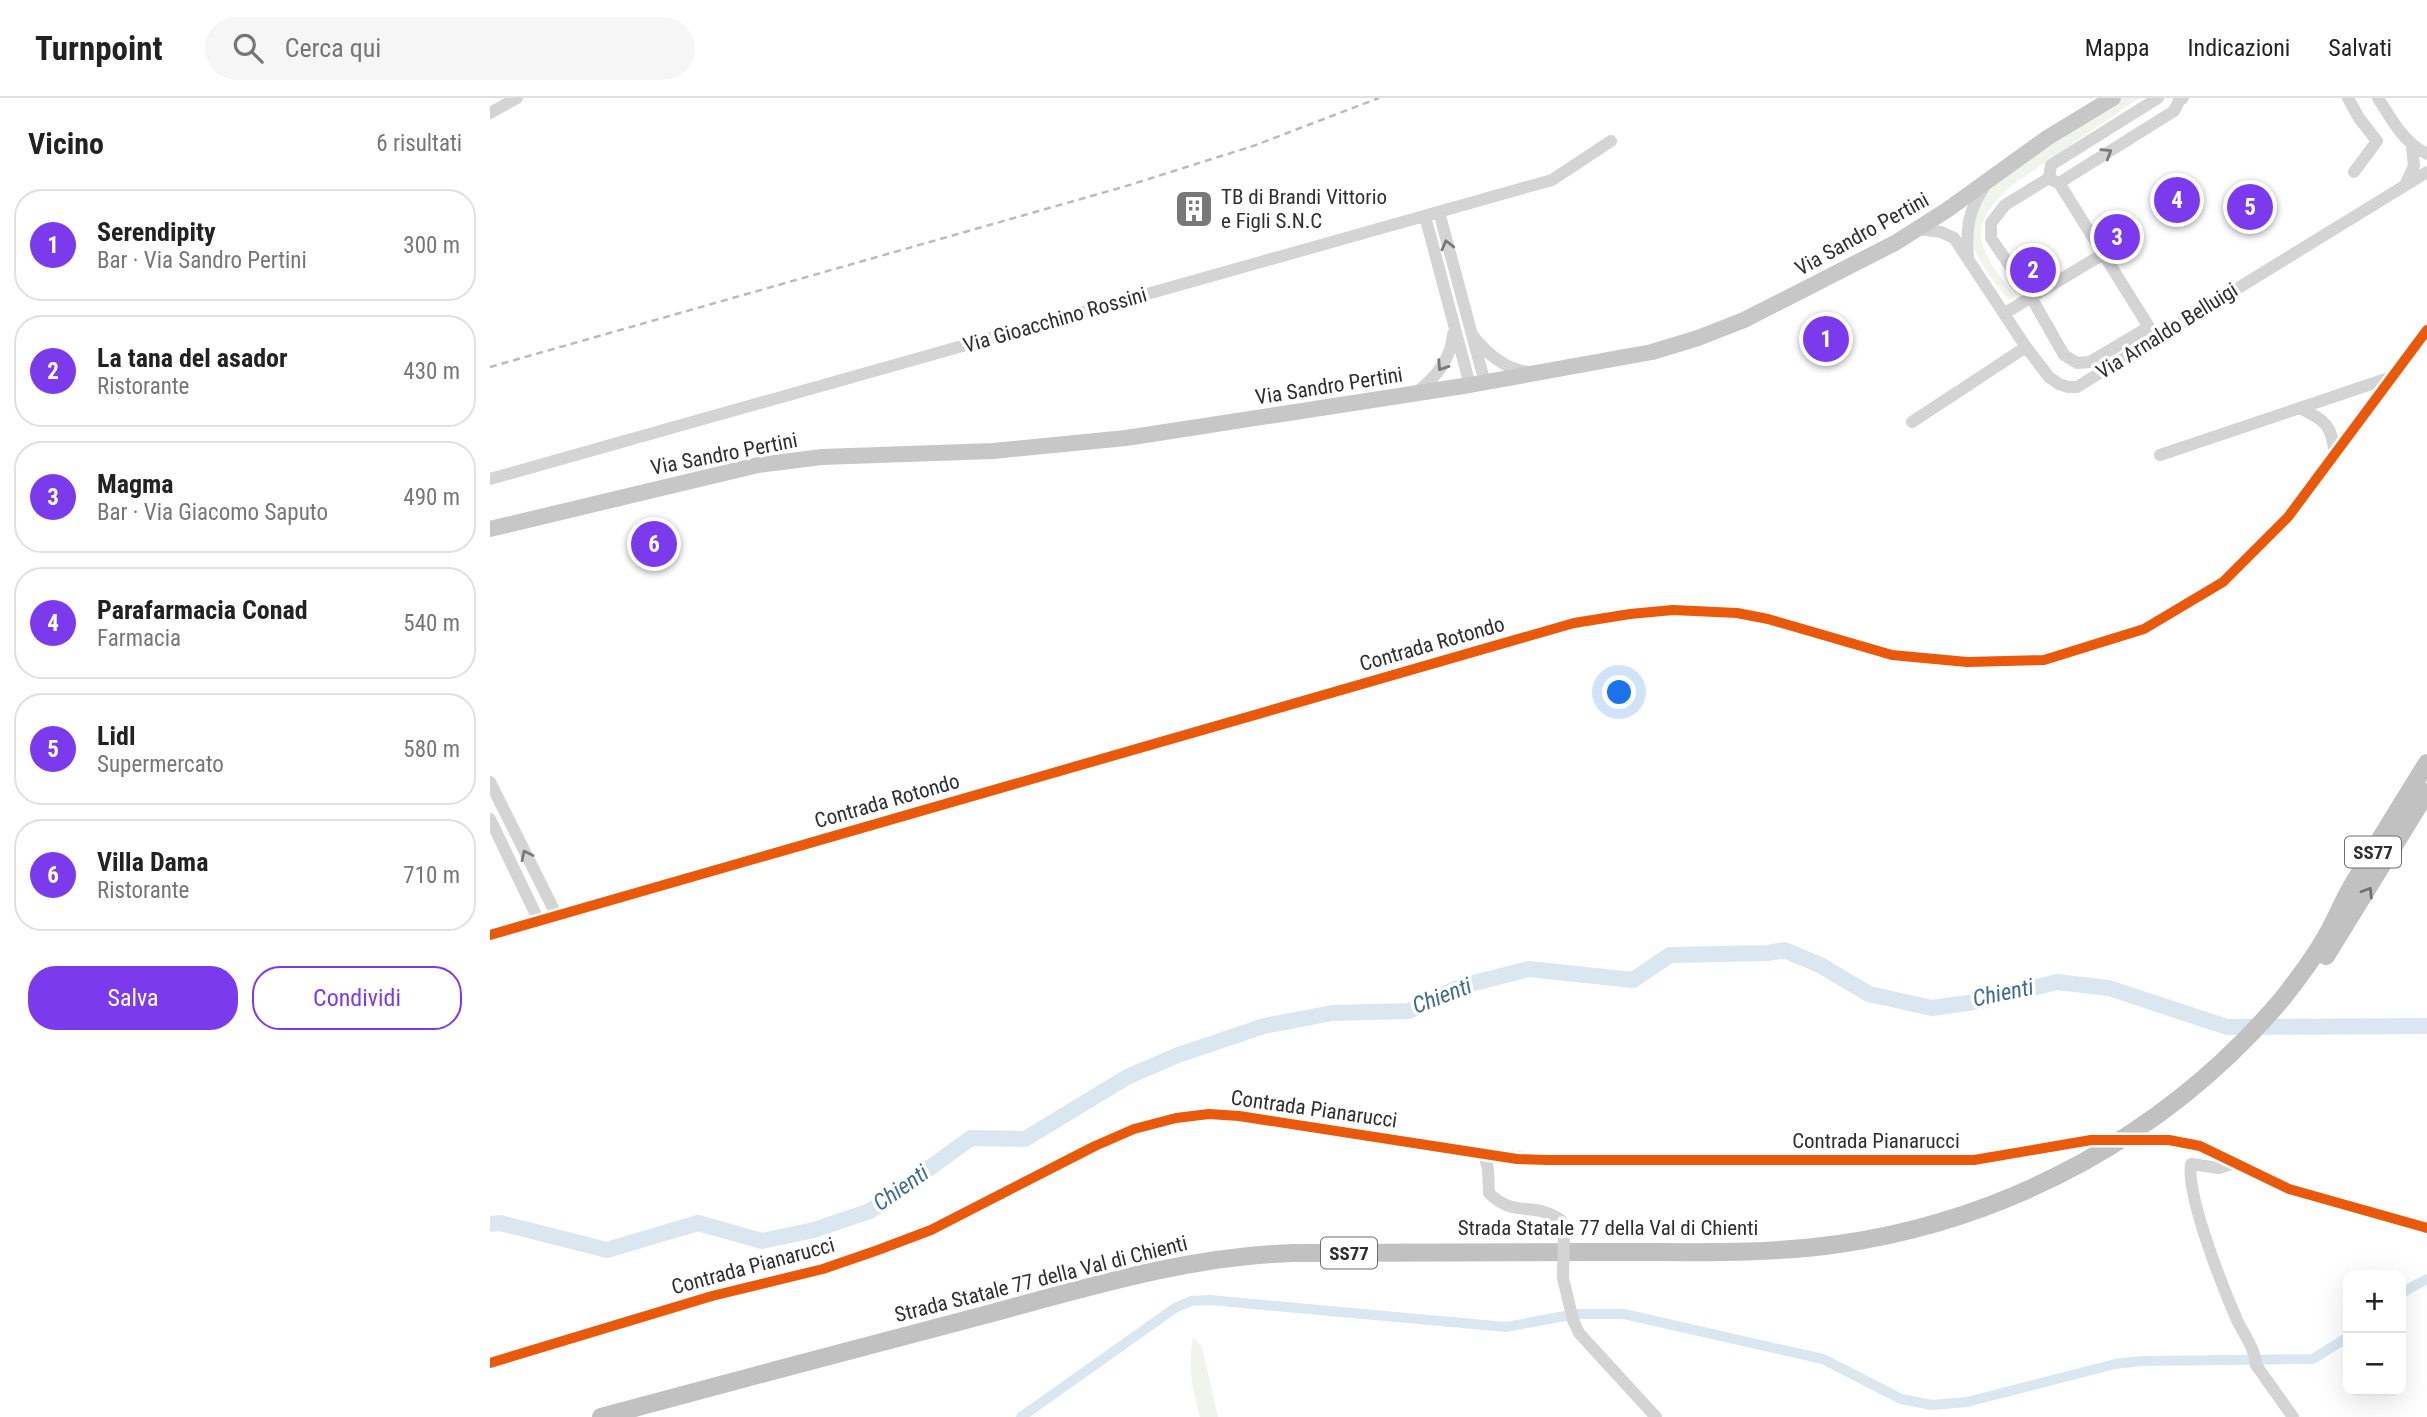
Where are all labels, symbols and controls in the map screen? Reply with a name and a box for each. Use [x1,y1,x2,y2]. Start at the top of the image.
search box [205,17,695,80]
text: Turnpoint [35,29,163,68]
icon: search [229,29,267,67]
text: Cerca qui [285,33,381,63]
text: Mappa [2085,34,2150,62]
text: Indicazioni [2188,34,2290,62]
text: Salvati [2328,34,2392,62]
text: Vicino [28,126,104,161]
text: 6 risultati [376,130,462,157]
one-way arrow [2100,149,2113,162]
pin: 4 [2154,174,2200,226]
pin: 5 [2227,181,2273,233]
place label: TB di Brandi Vittorio e Figli S.N.C [1221,185,1387,233]
street label: Via Sandro Pertini [1791,187,1933,281]
building icon: TB di Brandi Vittorio e Figli S.N.C [1173,188,1215,230]
pin: 3 [2094,211,2140,263]
text: Serendipity [97,217,216,247]
text: 1 [47,232,59,259]
text: 300 m [403,232,460,259]
one-way arrow [1441,239,1455,251]
pin: 2 [2010,244,2056,296]
text: Bar · Via Sandro Pertini [97,247,307,274]
street label: Via Arnaldo Belluigi [2092,278,2242,384]
street label: Via Gioacchino Rossini [960,282,1150,358]
pin: 1 [1803,313,1849,365]
text: La tana del asador [97,343,288,373]
text: 2 [47,358,59,385]
text: 430 m [403,358,460,385]
one-way arrow [1438,358,1450,371]
street label: Via Sandro Pertini [1254,363,1404,409]
text: Ristorante [97,373,189,400]
street label: Via Sandro Pertini [649,428,799,480]
text: Magma [97,469,174,499]
text: 3 [47,484,59,511]
text: 490 m [403,484,460,511]
text: Bar · Via Giacomo Saputo [97,499,328,526]
pin: 6 [631,518,677,570]
text: Parafarmacia Conad [97,595,308,625]
text: 4 [47,610,59,637]
text: 540 m [403,610,460,637]
street label: Contrada Rotondo [1357,612,1507,676]
text: Farmacia [97,625,181,652]
your location [1602,675,1636,709]
text: Lidl [97,721,135,751]
text: 5 [47,736,59,763]
text: 580 m [403,736,460,763]
text: Supermercato [97,751,224,778]
street label: Contrada Rotondo [812,769,962,833]
road number: SS77 [2345,836,2401,867]
text: Villa Dama [97,847,208,877]
one-way arrow [521,849,535,862]
text: 6 [47,862,59,889]
text: 710 m [403,862,460,889]
text: Ristorante [97,877,189,904]
one-way arrow [2359,886,2372,899]
button: Salva [28,966,238,1030]
button: Condividi [252,966,462,1030]
water label: Chienti [1408,972,1476,1020]
water label: Chienti [1970,973,2037,1013]
street label: Contrada Pianarucci [1229,1085,1399,1133]
street label: Contrada Pianarucci [1792,1129,1960,1153]
water label: Chienti [868,1159,935,1217]
street label: Strada Statale 77 della Val di Chienti [1458,1216,1758,1240]
street label: Strada Statale 77 della Val di Chienti [892,1231,1190,1327]
street label: Contrada Pianarucci [669,1233,837,1299]
road number: SS77 [1321,1238,1377,1268]
map controls [2343,1270,2406,1396]
button: + [2343,1270,2406,1333]
button: − [2343,1333,2406,1396]

